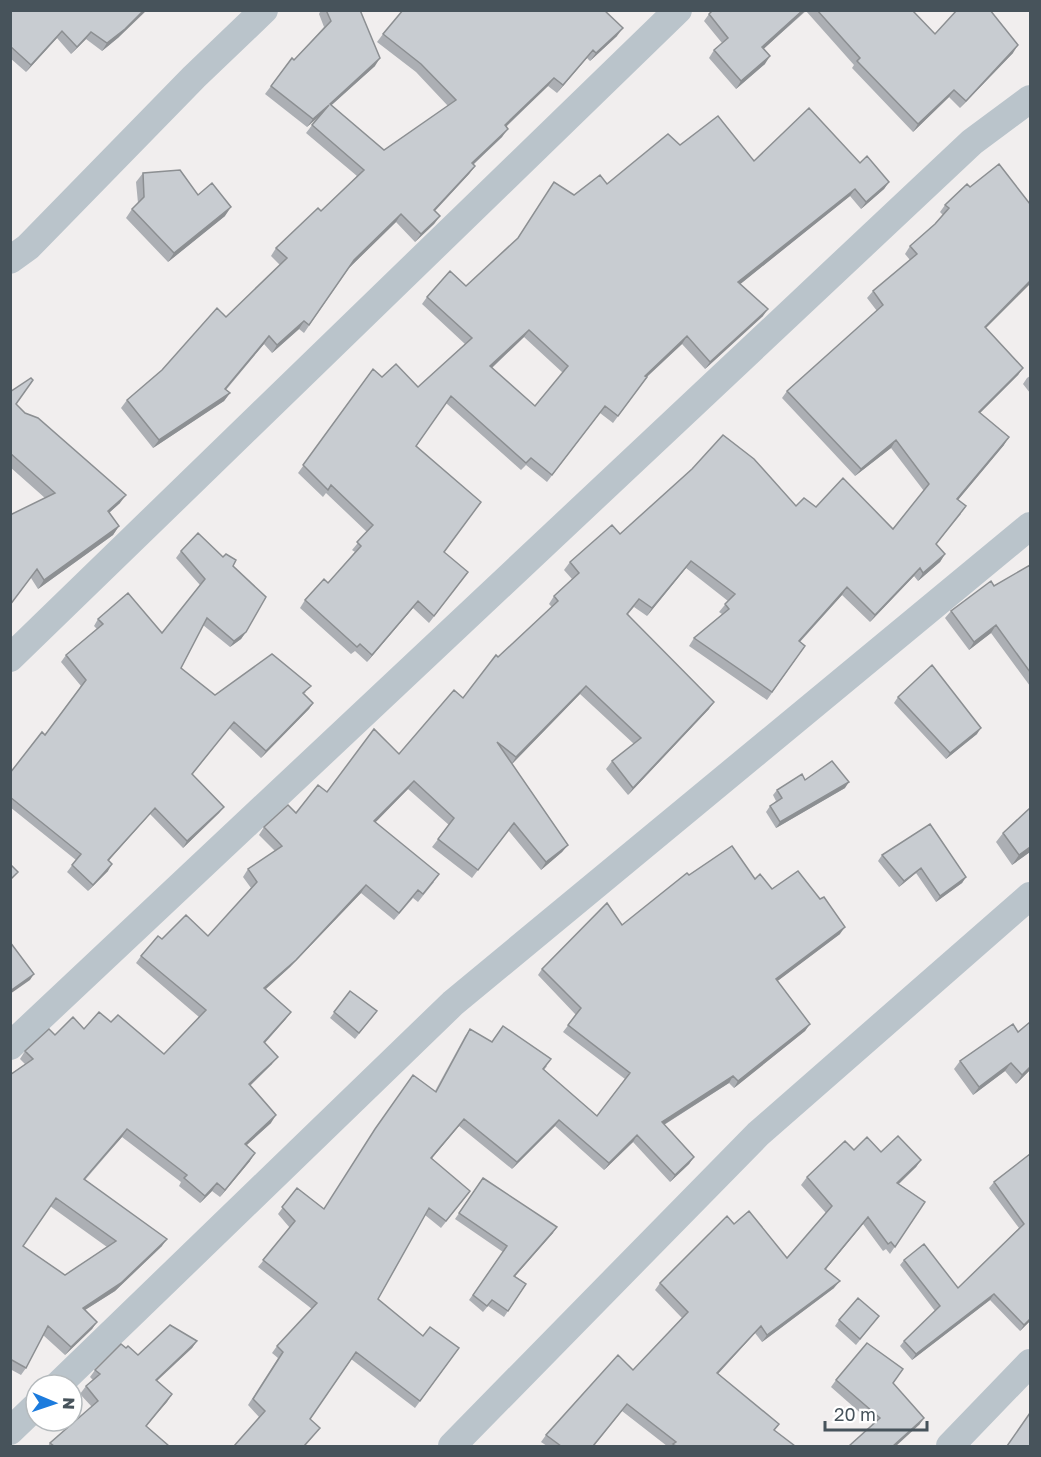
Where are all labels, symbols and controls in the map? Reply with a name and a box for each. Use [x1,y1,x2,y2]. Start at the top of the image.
north arrow [24,1373,84,1433]
scale bar [825,1394,927,1432]
text: N [59,1397,79,1410]
text: 20 m [834,1403,876,1425]

